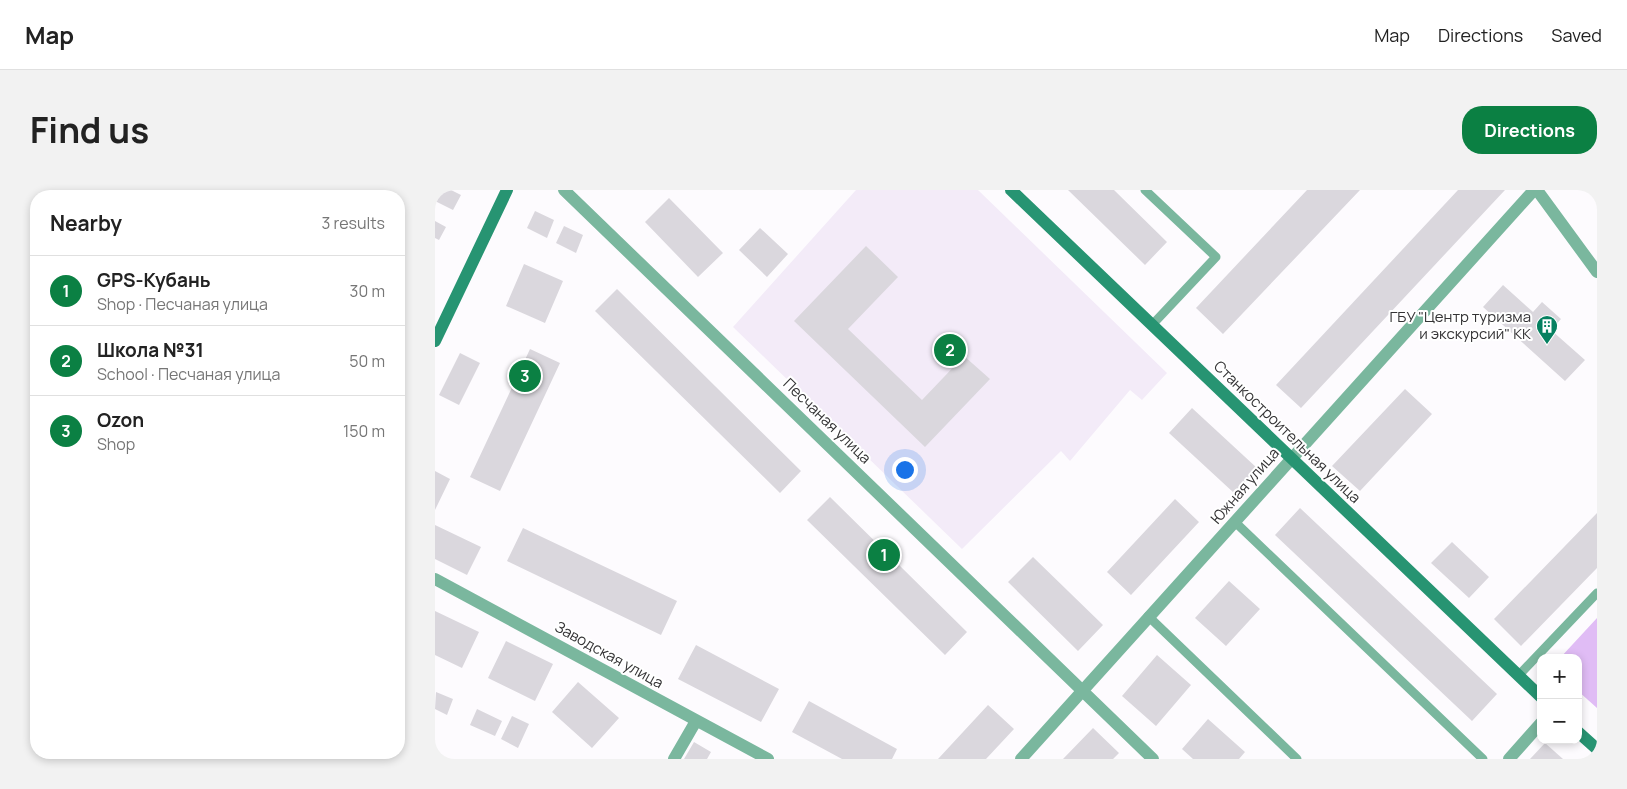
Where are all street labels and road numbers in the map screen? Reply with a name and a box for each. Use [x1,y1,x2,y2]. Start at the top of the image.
street label: Станкостроительная улица [1209,356,1366,508]
street label: Песчаная улица [779,373,876,468]
street label: Южная улица [1206,443,1284,528]
street label: Заводская улица [551,616,667,693]

